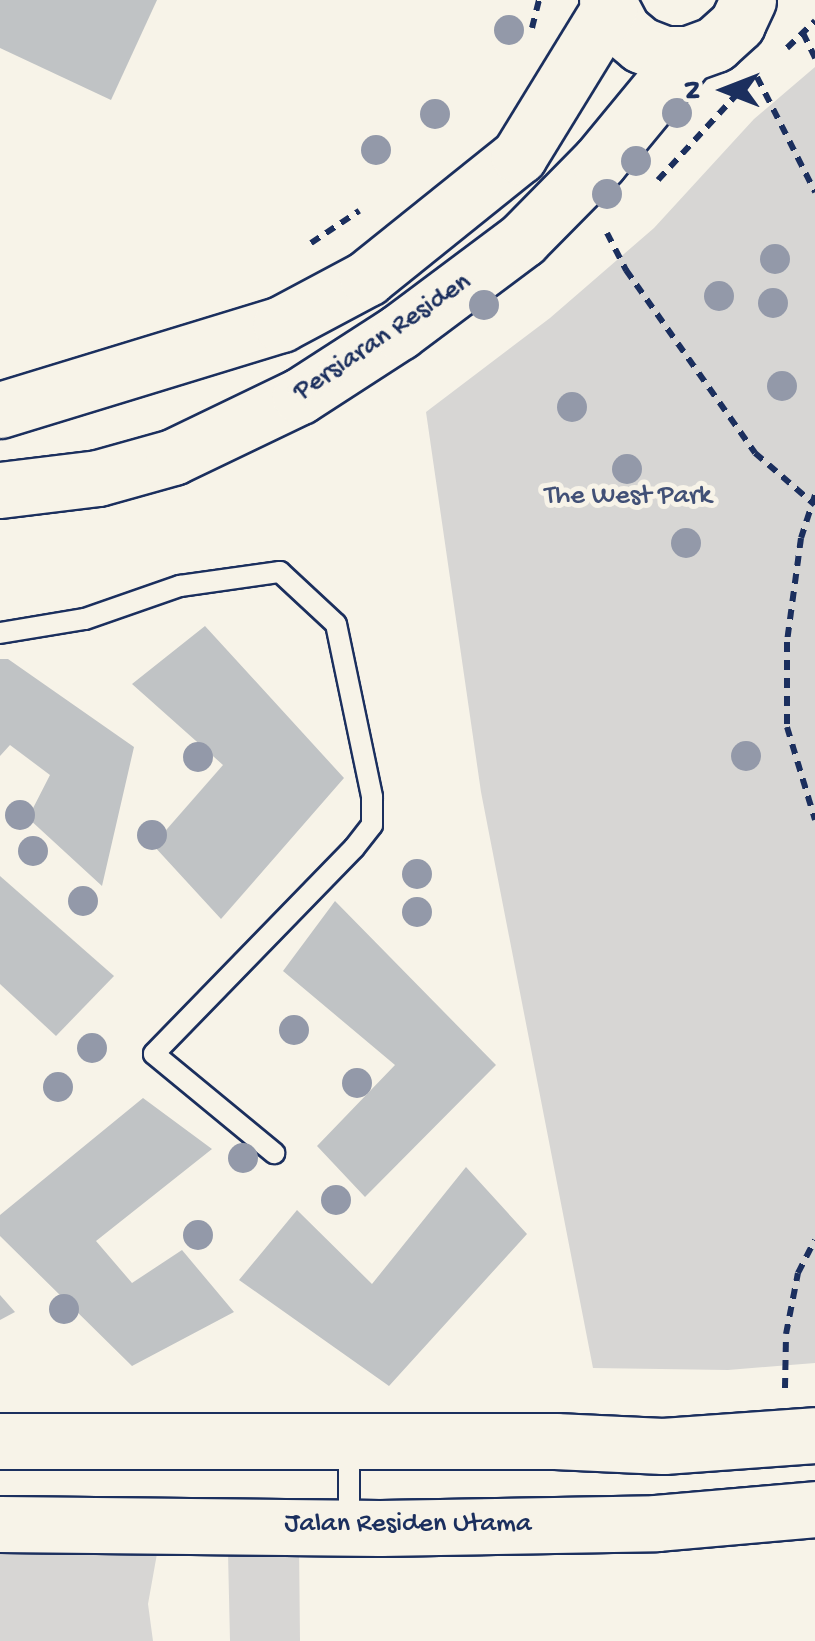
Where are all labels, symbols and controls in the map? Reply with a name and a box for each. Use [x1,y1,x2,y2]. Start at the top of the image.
north arrow [675,40,775,140]
text: N [678,81,711,99]
street label: Persiaran Residen [288,266,478,410]
park label: The West Park [545,480,711,514]
street label: Jalan Residen Utama [285,1508,531,1542]

